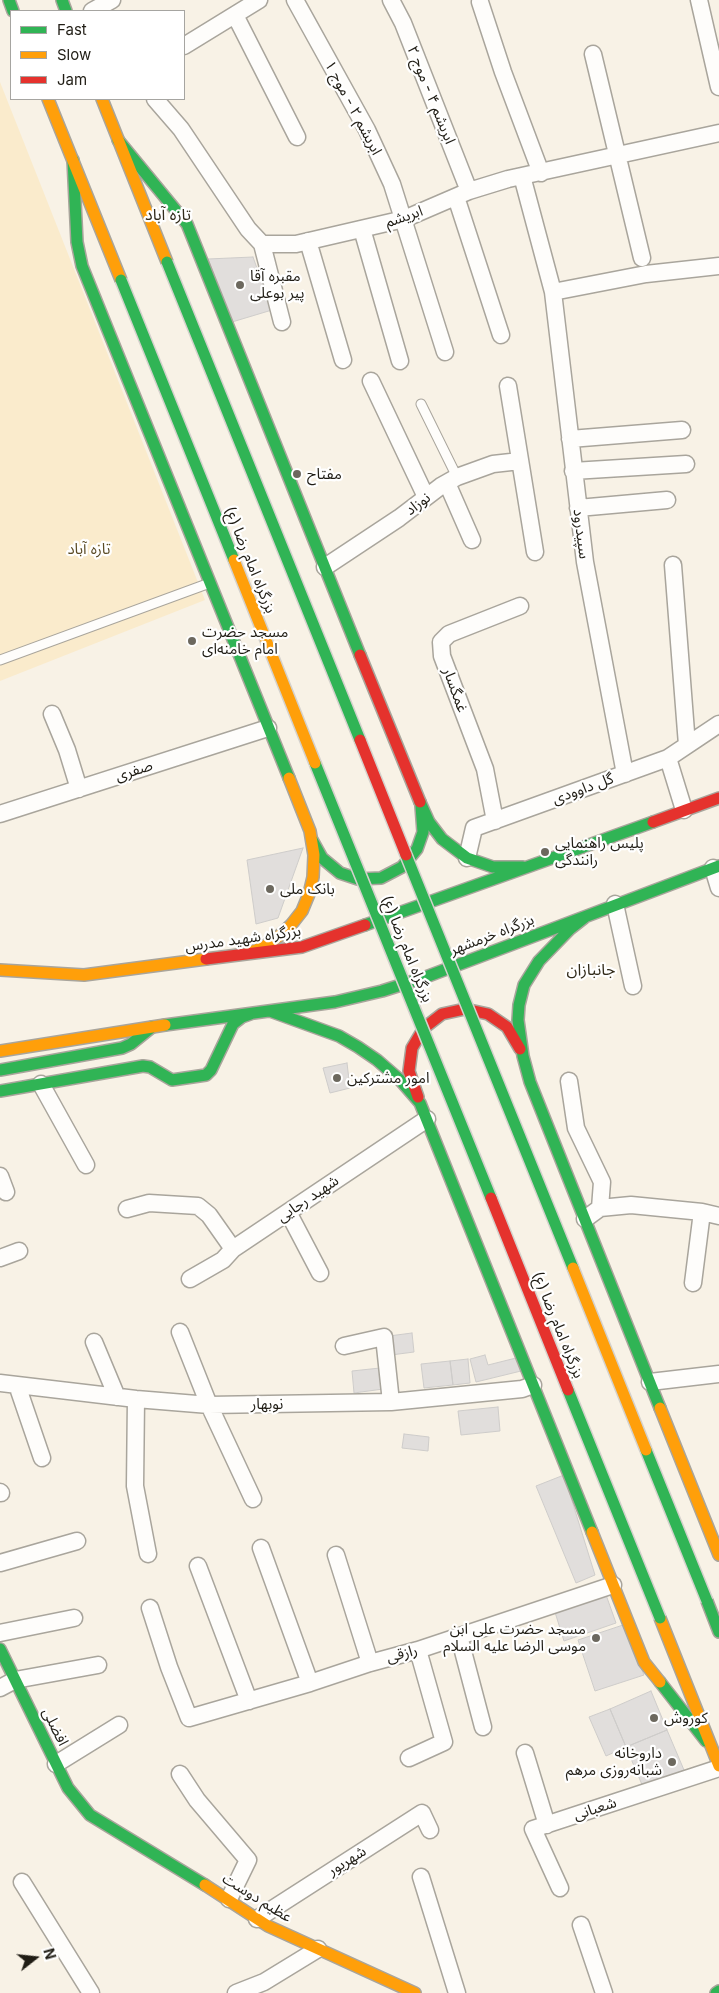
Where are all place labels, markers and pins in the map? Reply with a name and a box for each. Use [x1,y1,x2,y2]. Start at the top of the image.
place label: مقبره آقا پیر بوعلی [250,267,304,302]
marker: مقبره آقا پیر بوعلی [234,279,246,291]
place label: مفتاح [307,465,342,483]
marker: مفتاح [291,468,303,480]
place label: مسجد حضرت امام خامنه‌ای [202,623,288,658]
marker: مسجد حضرت امام خامنه‌ای [186,635,198,647]
place label: پلیس راهنمایی رانندگی [555,834,644,869]
marker: پلیس راهنمایی رانندگی [539,846,551,858]
place label: بانک ملی [280,880,335,898]
marker: بانک ملی [264,883,276,895]
place label: امور مشترکین [347,1069,430,1087]
marker: امور مشترکین [331,1072,343,1084]
place label: مسجد حضرت علی ابن موسی الرضا علیه السلام [443,1620,586,1655]
marker: مسجد حضرت علی ابن موسی الرضا علیه السلام [590,1632,602,1644]
place label: کوروش [664,1709,708,1727]
marker: کوروش [648,1712,660,1724]
place label: داروخانه شبانه‌روزی مرهم [566,1744,662,1779]
marker: داروخانه شبانه‌روزی مرهم [666,1756,678,1768]

